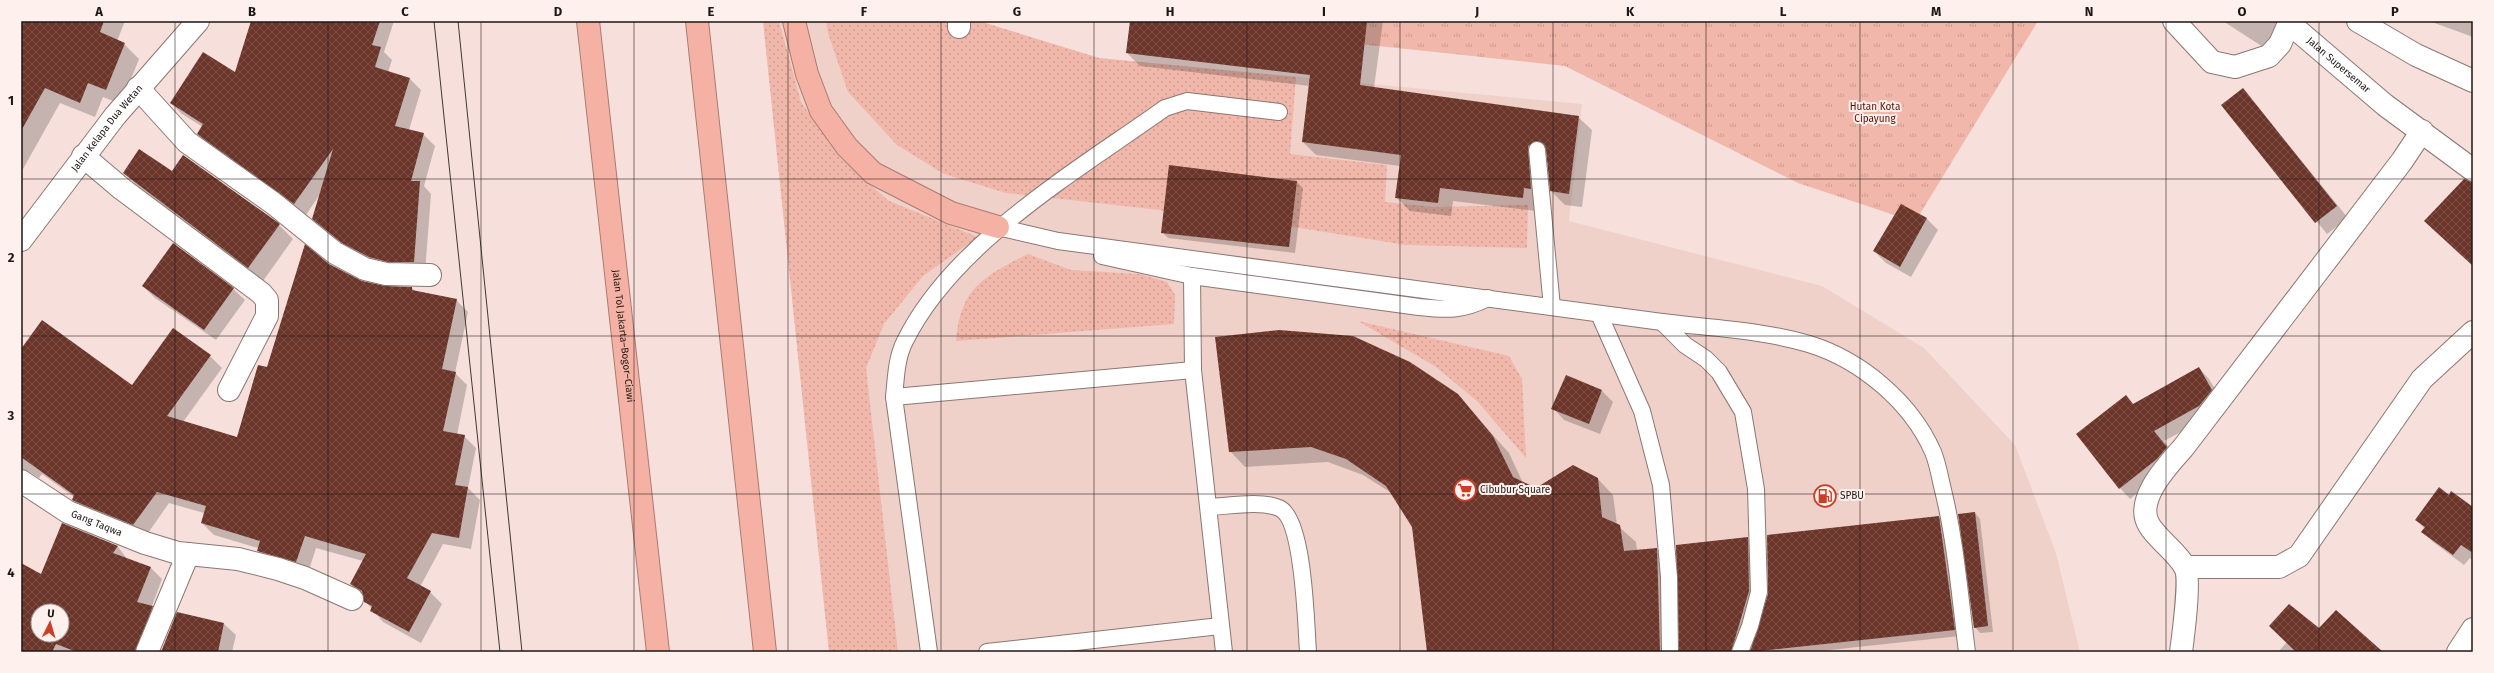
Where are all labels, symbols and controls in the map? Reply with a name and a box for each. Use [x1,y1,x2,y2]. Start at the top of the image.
text: A [94,4,103,19]
text: B [248,4,256,19]
text: C [401,4,409,19]
text: D [554,4,563,19]
text: E [708,4,715,19]
text: F [861,4,868,19]
text: G [1013,4,1021,19]
text: H [1166,4,1174,19]
text: I [1322,4,1326,19]
text: J [1474,4,1479,19]
text: K [1626,4,1635,19]
text: L [1780,4,1787,19]
text: M [1931,4,1941,19]
text: N [2085,4,2093,19]
text: O [2238,4,2247,19]
text: P [2391,4,2399,19]
street label: Jalan Supersemar [2304,35,2373,96]
street label: Jalan Kelapa Dua Wetan [69,83,145,174]
text: 1 [8,93,14,108]
park label: Hutan Kota Cipayung [1850,101,1900,125]
text: 2 [8,250,15,265]
street label: Jalan Tol Jakarta–Bogor–Ciawi [610,269,636,403]
text: 3 [7,408,15,423]
supermarket icon: Cibubur Square [1452,477,1478,503]
fuel station icon: SPBU [1812,483,1838,509]
place label: Cibubur Square [1480,484,1550,496]
place label: SPBU [1840,490,1864,502]
street label: Gang Taqwa [69,508,124,539]
text: 4 [7,565,15,580]
north arrow [30,603,70,643]
text: U [47,607,55,620]

